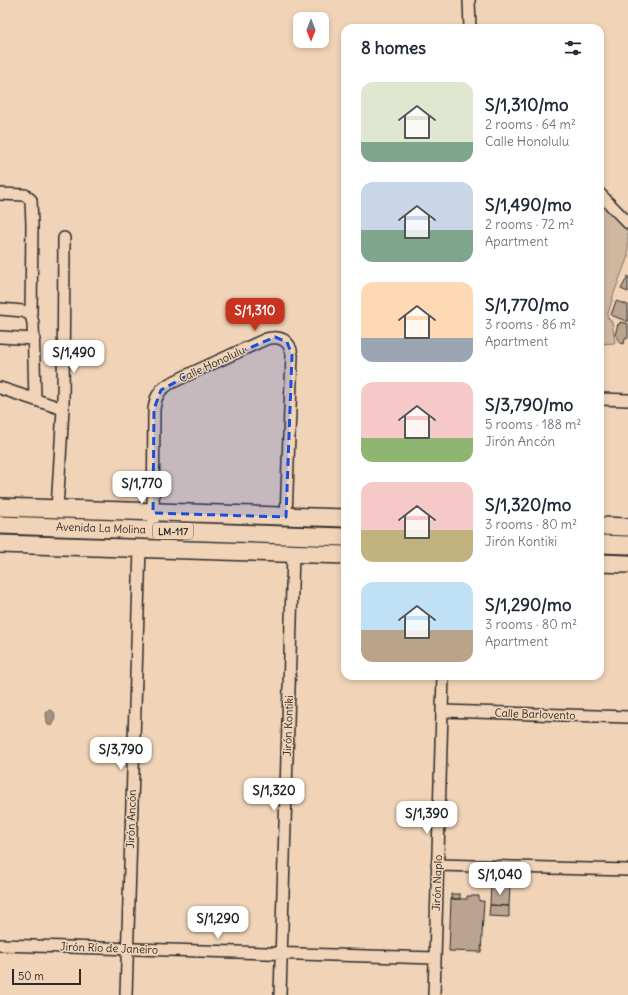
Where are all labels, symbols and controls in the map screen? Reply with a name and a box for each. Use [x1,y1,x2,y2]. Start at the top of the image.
north arrow [293,12,329,48]
map controls [293,12,329,48]
text: 8 homes [361,37,426,59]
icon: filters [562,37,584,59]
text: S/1,310/mo [485,94,569,116]
icon: home [393,98,441,146]
text: 2 rooms · 64 m² [485,116,576,133]
text: Calle Honolulu [485,133,569,150]
text: S/1,490/mo [485,194,572,216]
icon: home [393,198,441,246]
text: 2 rooms · 72 m² [485,216,574,233]
text: Apartment [485,233,548,250]
text: S/1,770/mo [485,294,569,316]
pin: S/1,310 [218,298,292,332]
icon: home [393,298,441,346]
text: S/1,310 [235,302,275,319]
text: 3 rooms · 86 m² [485,316,576,333]
text: Apartment [485,333,548,350]
pin: S/1,490 [37,340,111,374]
street label: Calle Honolulu [177,342,248,385]
text: S/1,490 [52,344,96,361]
text: S/3,790/mo [485,394,573,416]
icon: home [393,398,441,446]
text: 5 rooms · 188 m² [485,416,581,433]
text: Jirón Ancón [485,433,555,450]
pin: S/1,770 [105,471,179,505]
text: S/1,770 [121,475,163,492]
text: S/1,320/mo [485,494,571,516]
icon: home [393,498,441,546]
text: 3 rooms · 80 m² [485,516,577,533]
street label: Avenida La Molina [56,519,146,537]
road number: LM-117 [153,523,193,539]
text: Jirón Kontiki [485,533,557,550]
text: S/1,290/mo [485,594,571,616]
icon: home [393,598,441,646]
text: 3 rooms · 80 m² [485,616,577,633]
text: Apartment [485,633,548,650]
street label: Jirón Kontiki [280,695,296,757]
street label: Calle Barlovento [494,706,576,722]
pin: S/3,790 [84,737,158,771]
text: S/3,790 [99,741,143,758]
pin: S/1,320 [237,778,311,812]
text: S/1,320 [253,782,295,799]
street label: Jirón Ancón [123,789,139,849]
pin: S/1,390 [390,801,464,835]
text: S/1,390 [405,805,449,822]
street label: Jirón Naplo [429,855,445,911]
pin: S/1,040 [463,862,537,896]
text: S/1,040 [478,866,522,883]
pin: S/1,290 [181,906,255,940]
text: S/1,290 [197,910,240,927]
street label: Jirón Río de Janeiro [60,939,158,957]
scale bar [12,967,81,986]
text: 50 m [18,969,44,983]

